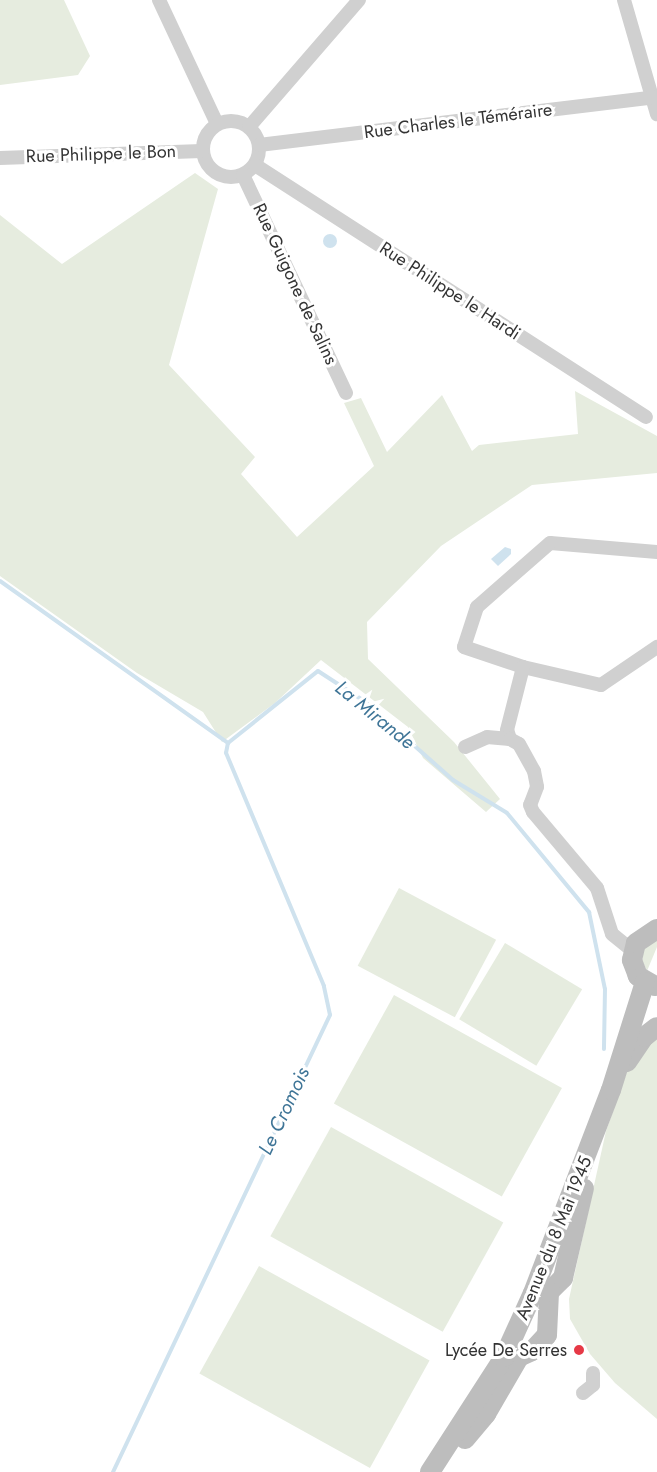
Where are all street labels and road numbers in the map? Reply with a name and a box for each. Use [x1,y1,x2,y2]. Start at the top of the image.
street label: Rue Charles le Téméraire [363,99,553,143]
street label: Rue Philippe le Bon [26,141,176,167]
street label: Rue Guigone de Salins [248,200,342,368]
street label: Rue Philippe le Hardi [375,237,525,345]
street label: Avenue du 8 Mai 1945 [511,1153,597,1323]

